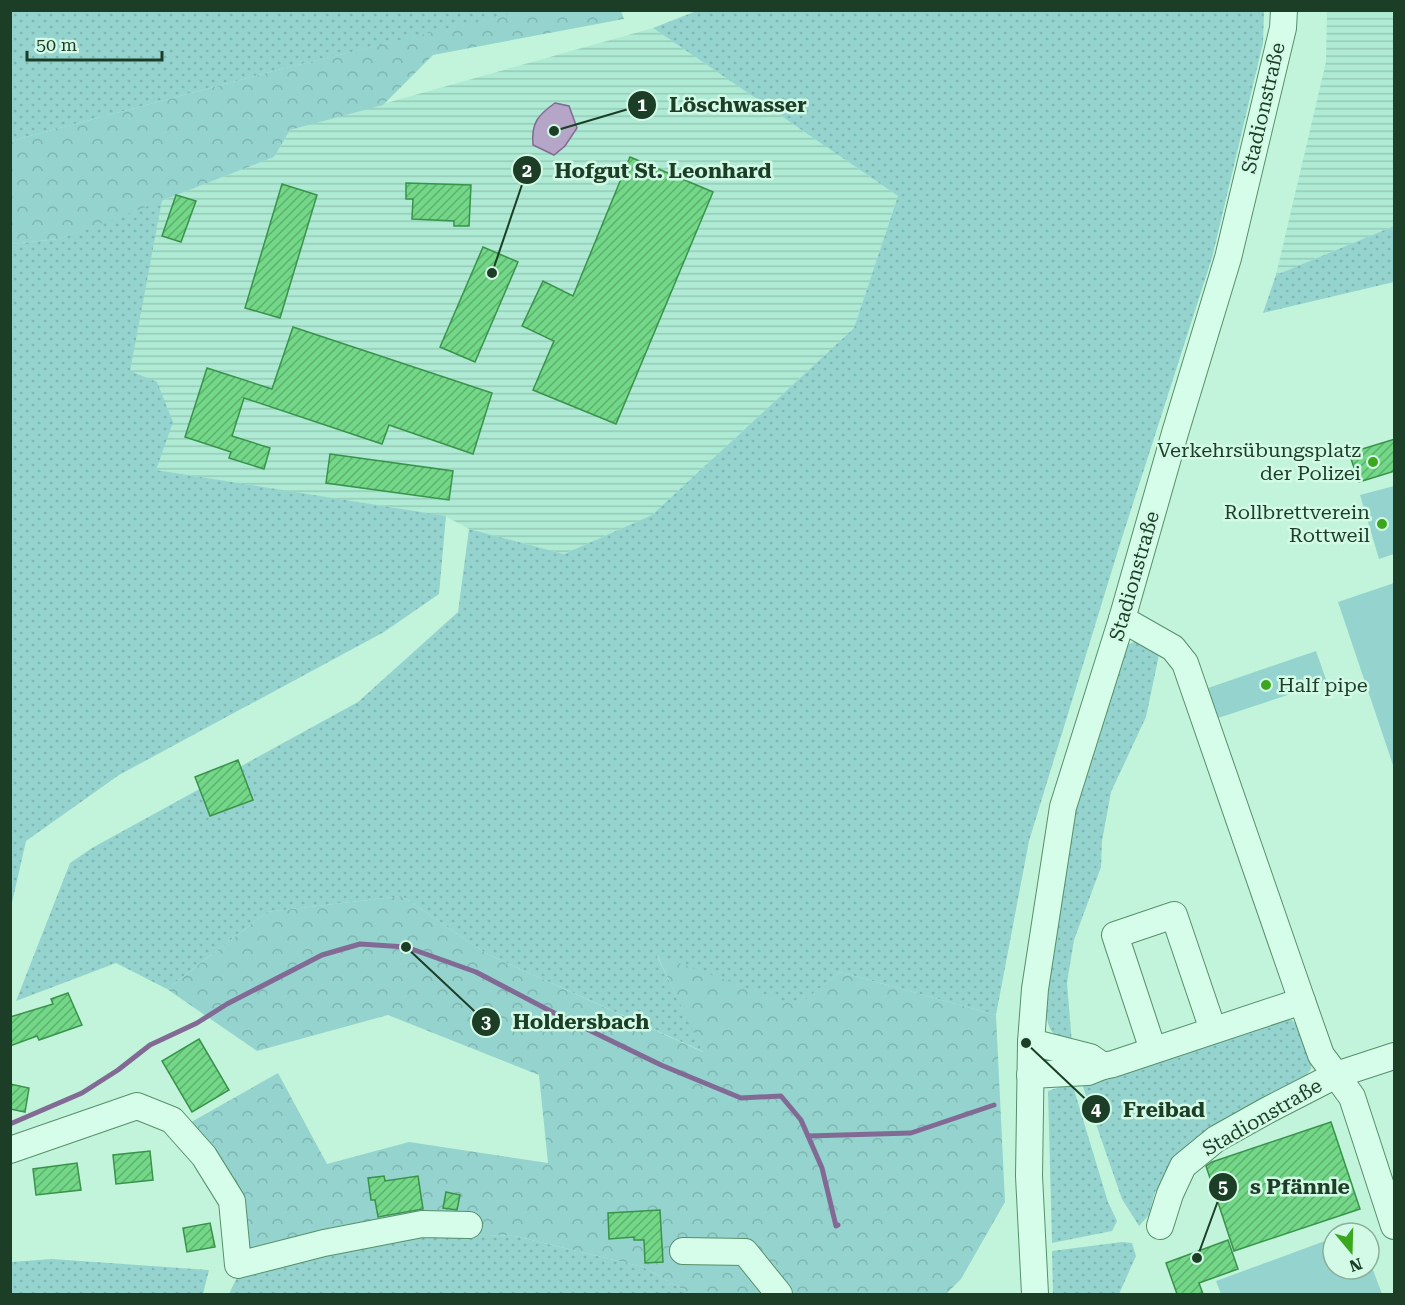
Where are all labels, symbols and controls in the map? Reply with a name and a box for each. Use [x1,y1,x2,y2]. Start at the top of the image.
scale bar [27,24,162,62]
text: 50 m [36,34,77,55]
street label: Stadionstraße [1236,40,1290,176]
callout: Löschwasser [627,85,818,124]
text: Löschwasser [669,93,807,117]
text: 1 [637,94,647,115]
callout: Hofgut St. Leonhard [512,151,783,190]
text: Hofgut St. Leonhard [554,159,772,183]
text: 2 [522,160,532,181]
place label: Verkehrsübungsplatz der Polizei [1157,438,1361,485]
marker: Verkehrsübungsplatz der Polizei [1366,455,1380,469]
place label: Rollbrettverein Rottweil [1224,500,1370,547]
street label: Stadionstraße [1104,508,1164,644]
marker: Rollbrettverein Rottweil [1375,517,1389,531]
place label: Half pipe [1278,673,1368,697]
marker: Half pipe [1259,678,1273,692]
callout: Holdersbach [471,1002,661,1041]
text: Holdersbach [513,1010,649,1034]
text: 3 [481,1011,491,1032]
street label: Stadionstraße [1198,1073,1326,1161]
callout: Freibad [1081,1090,1217,1129]
text: Freibad [1123,1098,1205,1122]
text: 4 [1091,1099,1101,1120]
callout: s Pfännle [1208,1168,1362,1207]
text: s Pfännle [1250,1175,1350,1199]
text: 5 [1218,1176,1228,1197]
north arrow [1321,1221,1381,1281]
text: N [1347,1254,1365,1276]

